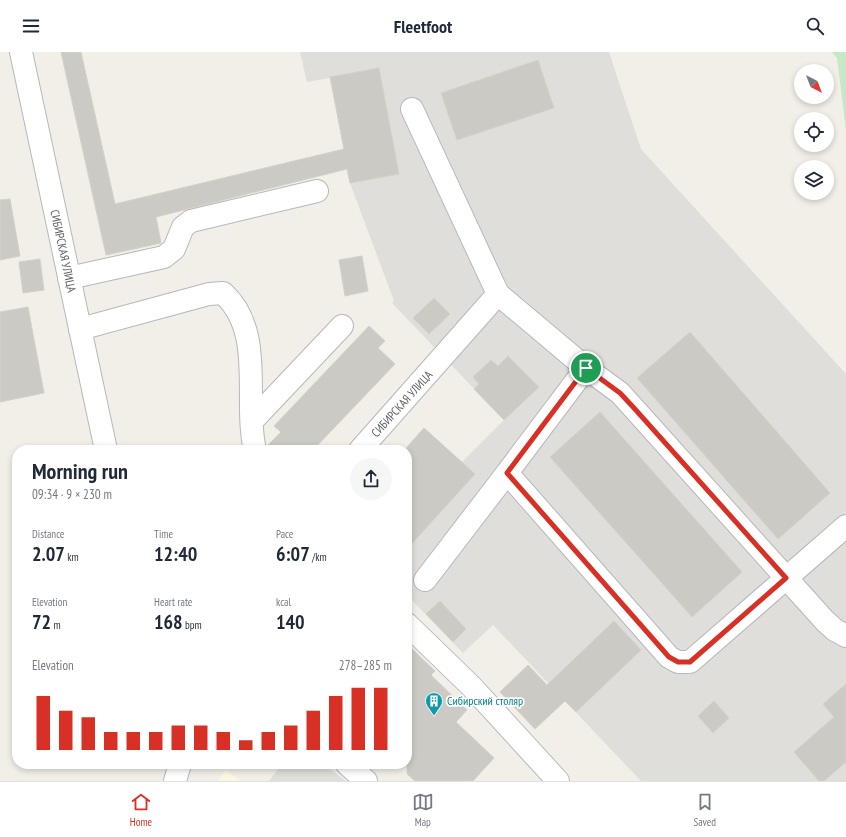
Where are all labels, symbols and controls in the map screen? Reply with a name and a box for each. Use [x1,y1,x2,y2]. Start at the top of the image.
icon: menu [20,15,42,37]
text: Fleetfoot [394,15,452,38]
icon: search [804,15,826,37]
north arrow [794,64,834,104]
map controls [794,64,834,200]
button: locate [794,112,834,152]
button: layers [794,160,834,200]
street label: СИБИРСКАЯ УЛИЦА [47,208,80,294]
pin [569,351,603,385]
icon: arrive [575,357,597,379]
street label: СИБИРСКАЯ УЛИЦА [368,367,436,440]
text: Morning run [32,457,128,485]
button: share [350,458,392,500]
text: 09:34 · 9 × 230 m [32,486,112,503]
text: Distance [32,527,64,541]
text: Time [154,527,173,541]
text: Pace [276,527,293,541]
text: 2.07 [32,541,65,567]
text: 12:40 [154,541,197,567]
text: 6:07 [276,541,310,567]
text: km [65,550,79,564]
text: /km [310,550,327,564]
text: Elevation [32,595,67,609]
text: Heart rate [154,595,192,609]
text: kcal [276,595,291,609]
text: 72 [32,609,51,635]
text: 168 [154,609,183,635]
text: 140 [276,609,305,635]
text: m [51,618,61,632]
text: bpm [183,618,202,632]
text: Elevation [32,657,74,674]
text: 278–285 m [339,657,392,674]
building icon: Сибирский столяр [424,691,444,716]
place label: Сибирский столяр [447,693,523,708]
tab: Home [130,791,152,829]
tab: Map [412,791,434,829]
tab: Saved [693,791,716,829]

